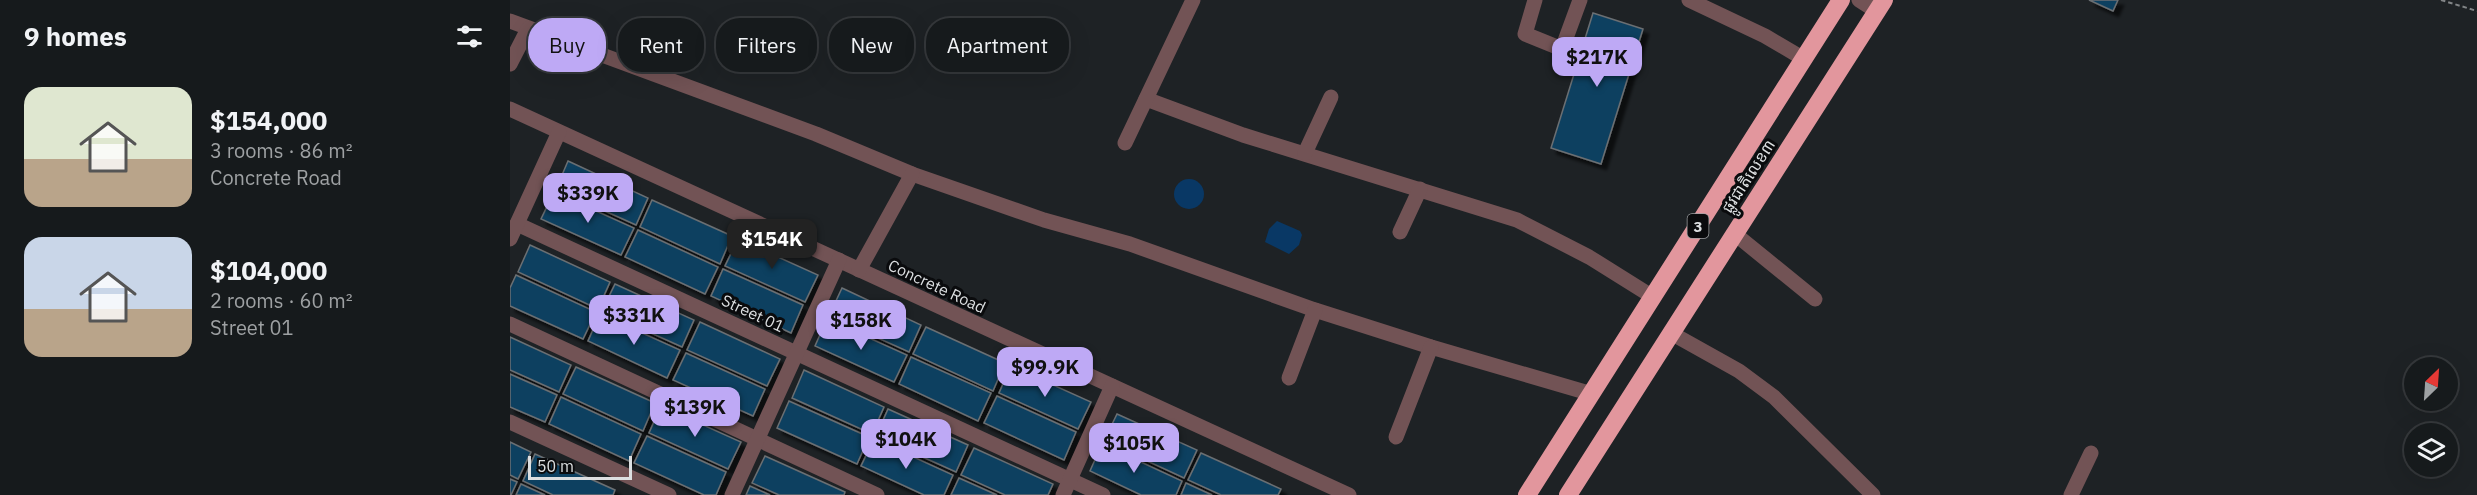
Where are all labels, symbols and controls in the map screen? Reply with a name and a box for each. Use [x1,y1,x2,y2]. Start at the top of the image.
chip: Buy [528,18,606,72]
chip: Rent [618,18,704,72]
chip: Filters [716,18,817,72]
chip: New [829,18,914,72]
chip: Apartment [926,18,1069,72]
text: 9 homes [24,19,127,53]
icon: filters [453,20,486,53]
pin: $217K [1555,37,1639,88]
text: $217K [1566,43,1628,70]
text: $154,000 [210,103,327,137]
icon: home [72,111,144,183]
street label: ផ្លូវជាតិលេខ៣ [1717,135,1783,219]
text: 3 rooms · 86 m² [210,137,353,164]
text: Concrete Road [210,164,342,191]
pin: $339K [546,173,630,224]
text: $339K [557,179,619,206]
road number: 3 [1688,214,1708,238]
pin: $154K [730,219,814,270]
text: $154K [741,225,803,252]
text: $104,000 [210,253,327,287]
street label: Concrete Road [885,255,989,317]
icon: home [72,261,144,333]
text: 2 rooms · 60 m² [210,287,353,314]
street label: Street 01 [718,290,788,336]
pin: $331K [592,295,676,346]
pin: $158K [819,300,903,351]
text: $331K [603,301,665,328]
text: $158K [830,306,892,333]
text: Street 01 [210,314,294,341]
pin: $99.9K [996,347,1094,398]
text: $99.9K [1011,353,1079,380]
north arrow [2404,357,2458,411]
map controls [2404,357,2458,477]
pin: $139K [653,387,737,438]
text: $139K [664,393,726,420]
pin: $104K [864,419,948,470]
pin: $105K [1092,423,1176,474]
button: layers [2404,423,2458,477]
text: $104K [875,425,937,452]
text: $105K [1103,429,1165,456]
scale bar [528,453,632,480]
text: 50 m [537,456,574,476]

